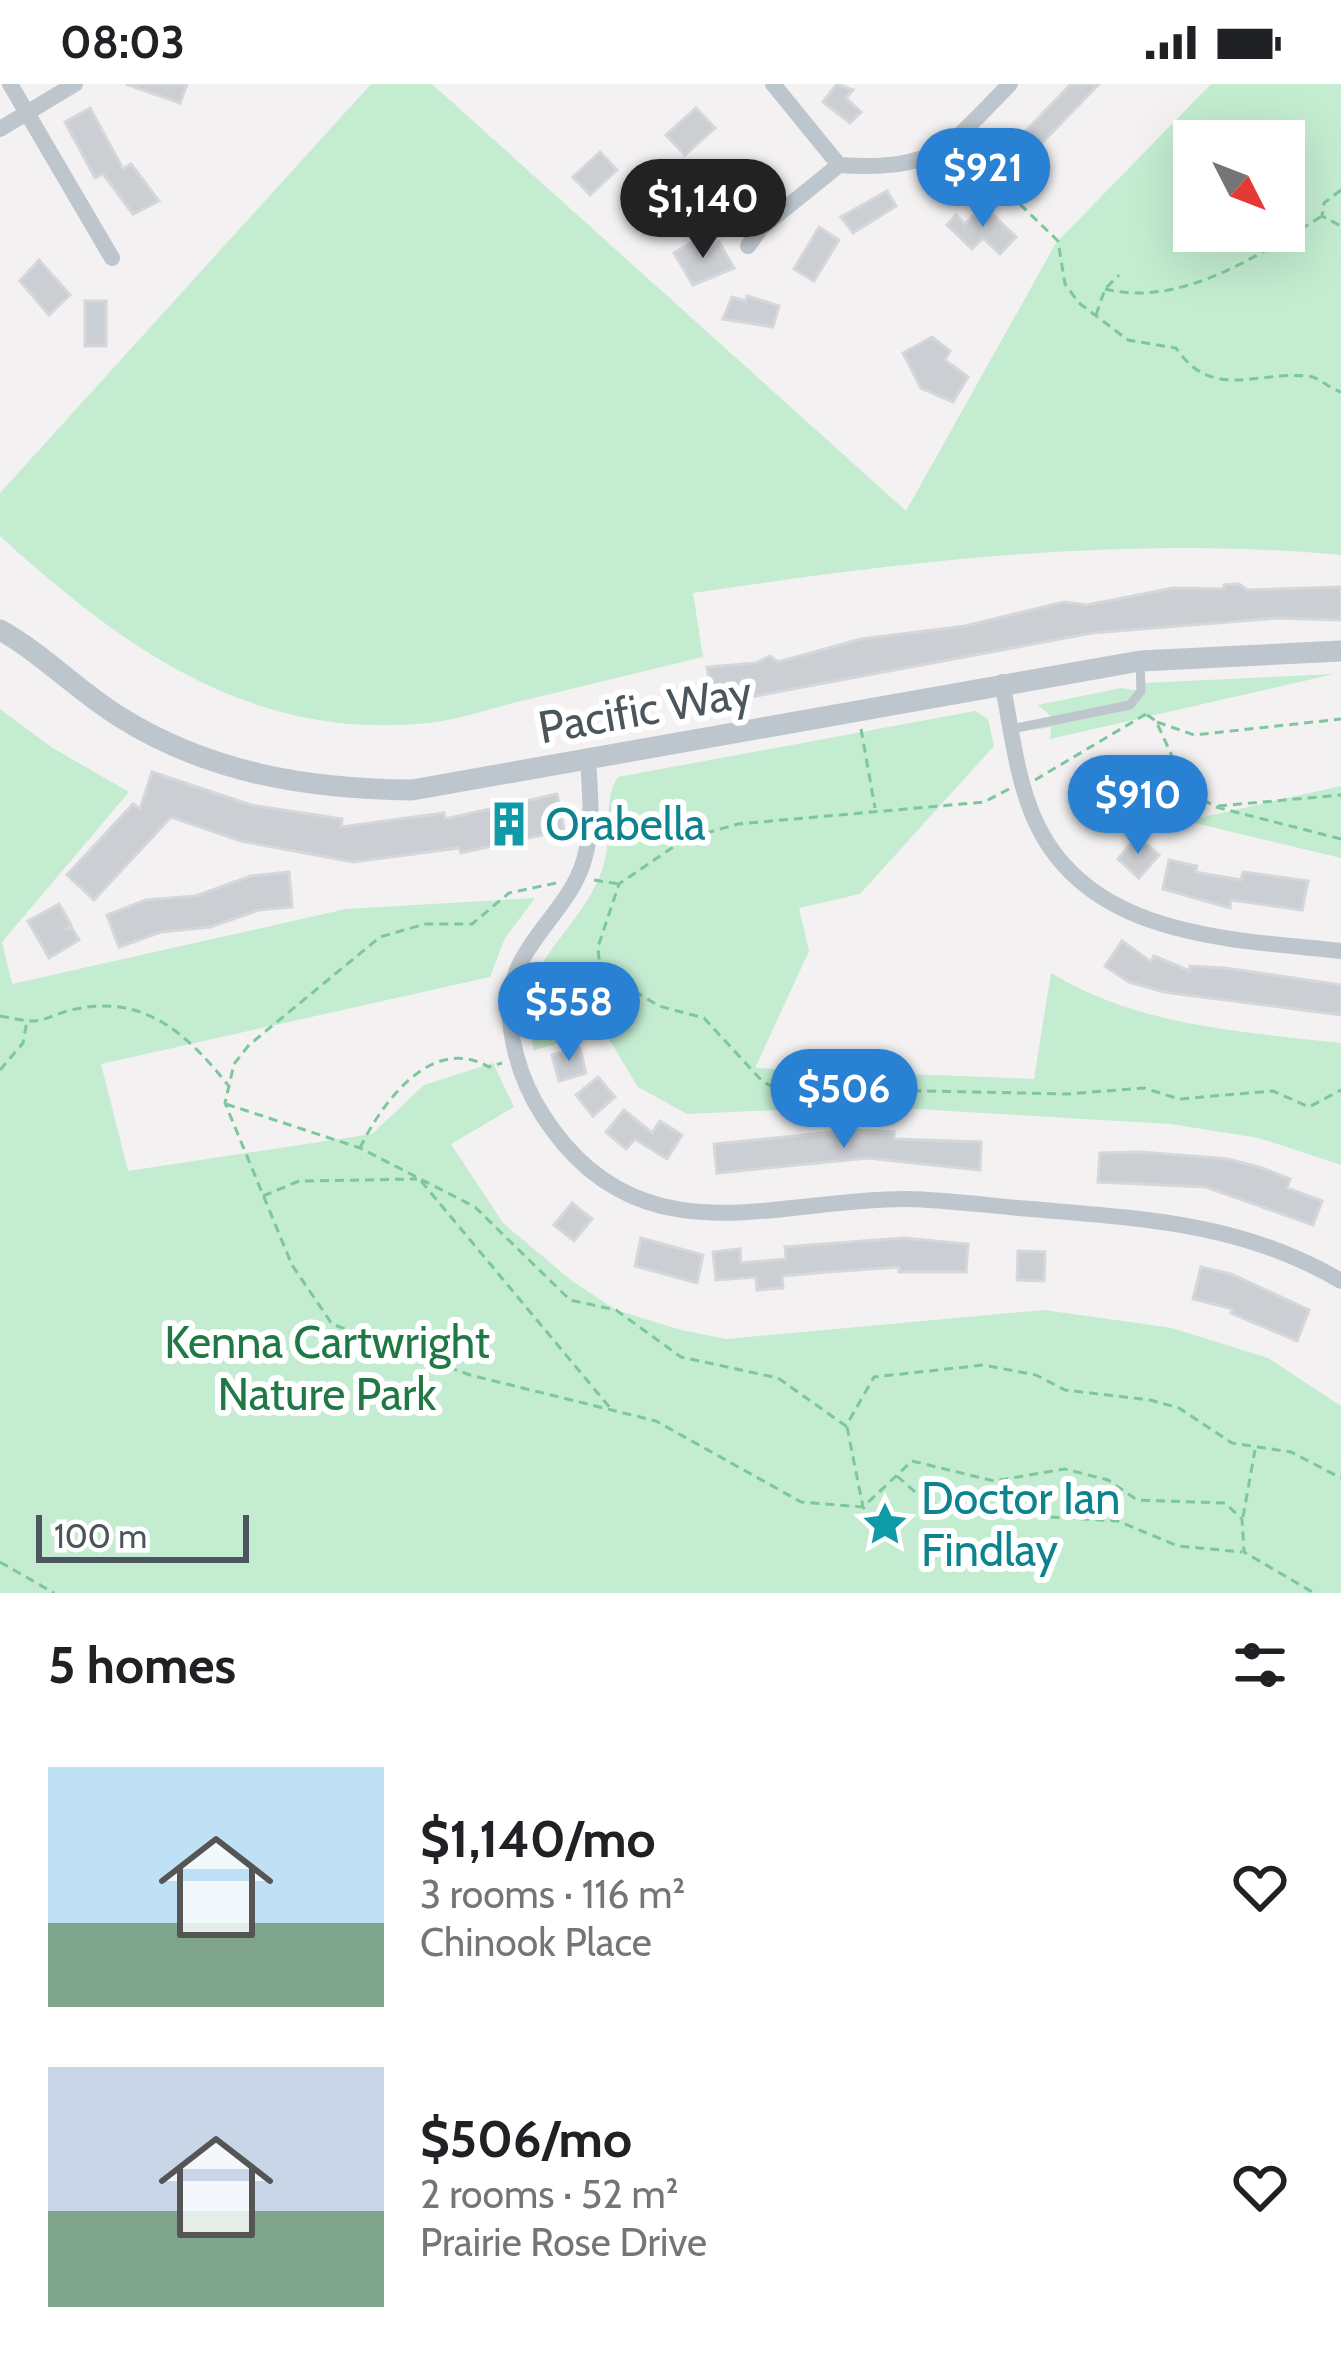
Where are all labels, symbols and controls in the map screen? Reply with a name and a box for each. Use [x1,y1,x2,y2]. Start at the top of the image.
text: 08:03 [60,15,185,69]
north arrow [1173,120,1305,252]
map controls [1173,120,1305,252]
pin: $921 [912,128,1054,230]
text: $921 [943,143,1023,191]
pin: $1,140 [605,159,801,261]
text: $1,140 [647,174,759,222]
street label: Pacific Way [534,664,756,754]
pin: $910 [1067,755,1209,857]
text: $910 [1095,770,1181,818]
place label: Orabella [545,797,706,851]
building icon: Orabella [484,799,534,849]
pin: $558 [498,962,640,1064]
text: $558 [525,977,613,1025]
pin: $506 [773,1049,915,1151]
text: $506 [797,1064,891,1112]
park label: Kenna Cartwright Nature Park [164,1315,490,1421]
place label: Doctor Ian Findlay [921,1471,1121,1577]
place icon: Doctor Ian Findlay [860,1499,910,1549]
scale bar [36,1509,249,1562]
text: 100 m [54,1516,147,1556]
icon: filters [1227,1632,1293,1698]
text: 5 homes [48,1634,236,1696]
text: $1,140/mo [420,1808,656,1870]
icon: home [144,1815,288,1959]
icon: heart [1227,1854,1293,1920]
text: 3 rooms · 116 m² [420,1870,685,1918]
text: Chinook Place [420,1918,652,1966]
text: $506/mo [420,2108,632,2170]
icon: home [144,2115,288,2259]
icon: heart [1227,2154,1293,2220]
text: 2 rooms · 52 m² [420,2170,679,2218]
text: Prairie Rose Drive [420,2218,707,2266]

